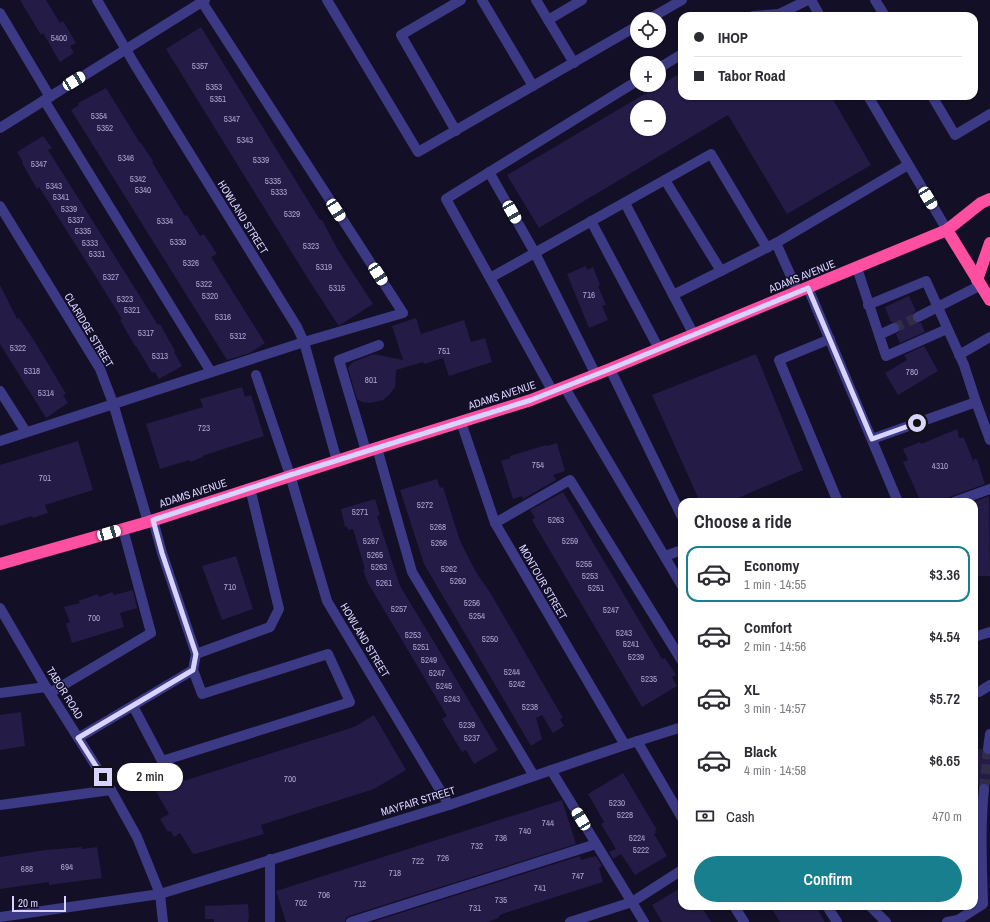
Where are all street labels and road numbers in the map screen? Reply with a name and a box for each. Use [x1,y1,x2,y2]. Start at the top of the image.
street label: HOWLAND STREET [215,178,272,257]
street label: ADAMS AVENUE [766,256,837,296]
street label: CLARIDGE STREET [61,290,117,370]
street label: ADAMS AVENUE [465,377,538,413]
street label: ADAMS AVENUE [156,475,229,511]
street label: MONTOUR STREET [516,542,570,623]
street label: HOWLAND STREET [337,600,393,680]
street label: TABOR ROAD [43,664,87,722]
street label: MAYFAIR STREET [379,783,457,819]

